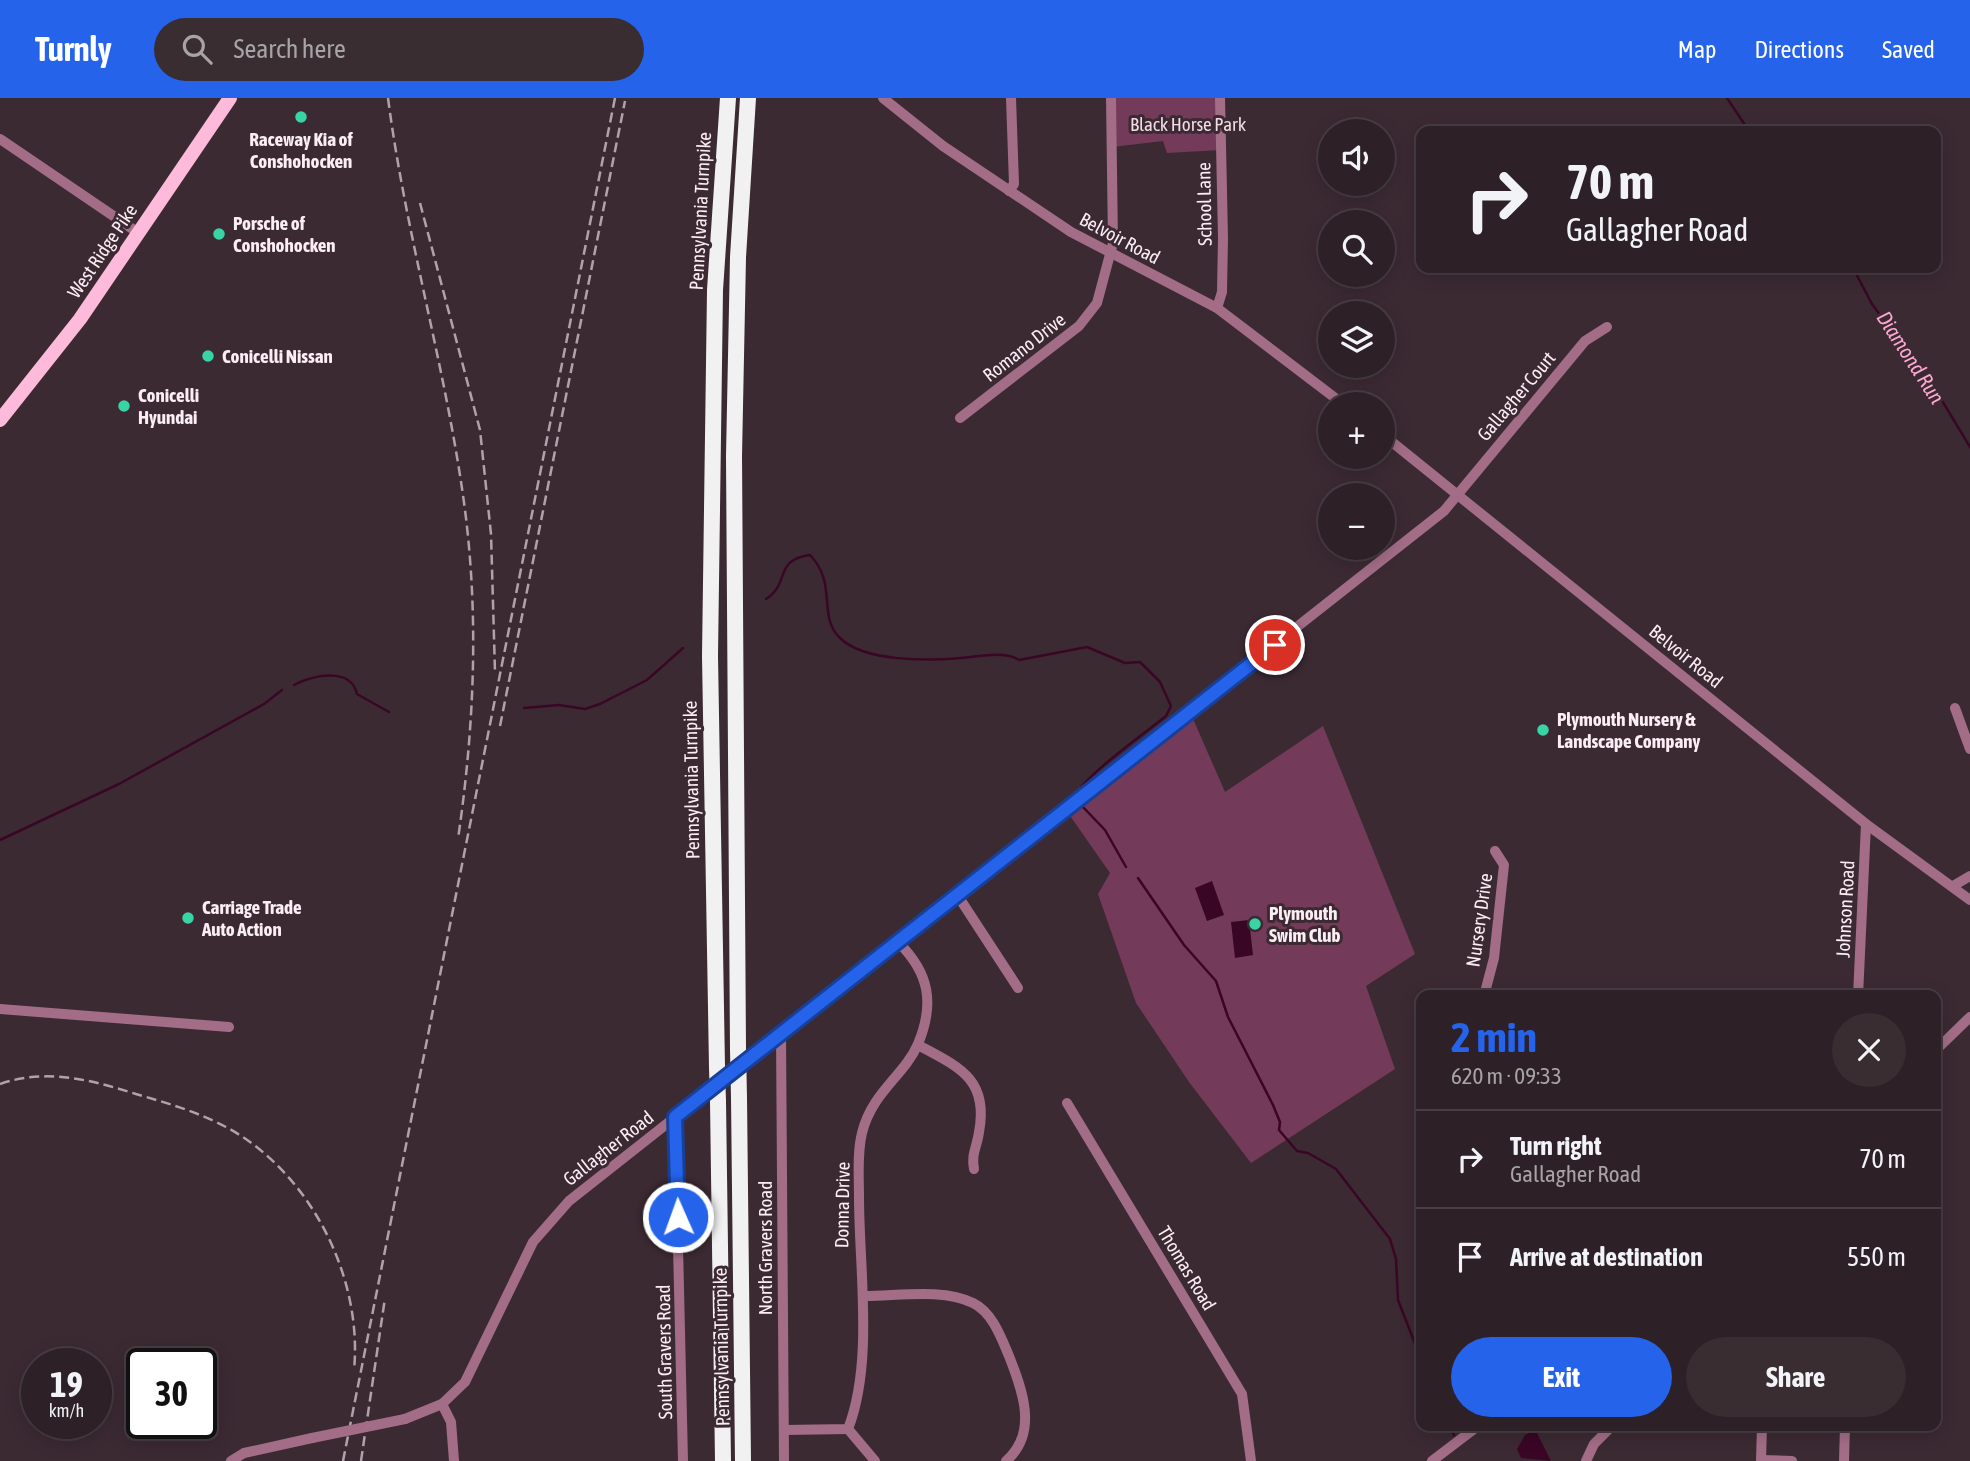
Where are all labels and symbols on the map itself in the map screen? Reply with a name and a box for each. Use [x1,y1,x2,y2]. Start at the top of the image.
marker: Raceway Kia of Conshohocken [293,109,309,125]
park label: Black Horse Park [1130,113,1247,135]
place label: Raceway Kia of Conshohocken [249,128,354,172]
street label: Pennsylvania Turnpike [685,131,715,291]
street label: School Lane [1192,162,1216,246]
street label: West Ridge Pike [63,200,141,302]
street label: Belvoir Road [1076,208,1164,268]
place label: Porsche of Conshohocken [233,212,336,256]
marker: Porsche of Conshohocken [211,226,227,242]
water label: Diamond Run [1872,306,1950,408]
street label: Romano Drive [978,308,1070,386]
place label: Conicelli Nissan [222,345,333,367]
street label: Gallagher Court [1472,347,1560,445]
marker: Conicelli Nissan [200,348,216,364]
place label: Conicelli Hyundai [138,384,199,428]
marker: Conicelli Hyundai [116,398,132,414]
pin [1245,615,1305,675]
street label: Belvoir Road [1645,620,1727,692]
street label: Pennsylvania Turnpike [679,701,703,859]
place label: Plymouth Nursery & Landscape Company [1557,708,1700,752]
marker: Plymouth Nursery & Landscape Company [1535,722,1551,738]
street label: Johnson Road [1831,860,1859,958]
street label: Nursery Drive [1462,872,1496,968]
place label: Carriage Trade Auto Action [201,896,302,940]
place label: Plymouth Swim Club [1269,902,1341,946]
marker: Carriage Trade Auto Action [180,910,196,926]
marker: Plymouth Swim Club [1247,916,1263,932]
street label: Gallagher Road [559,1106,657,1190]
street label: Donna Drive [830,1162,854,1248]
position arrow [641,1180,715,1254]
street label: North Gravers Road [754,1181,776,1315]
street label: Thomas Road [1153,1222,1221,1314]
street label: Pennsylvania Turnpike [709,1268,733,1426]
street label: South Gravers Road [652,1284,676,1420]
speed limit sign: 30 [126,1348,217,1439]

